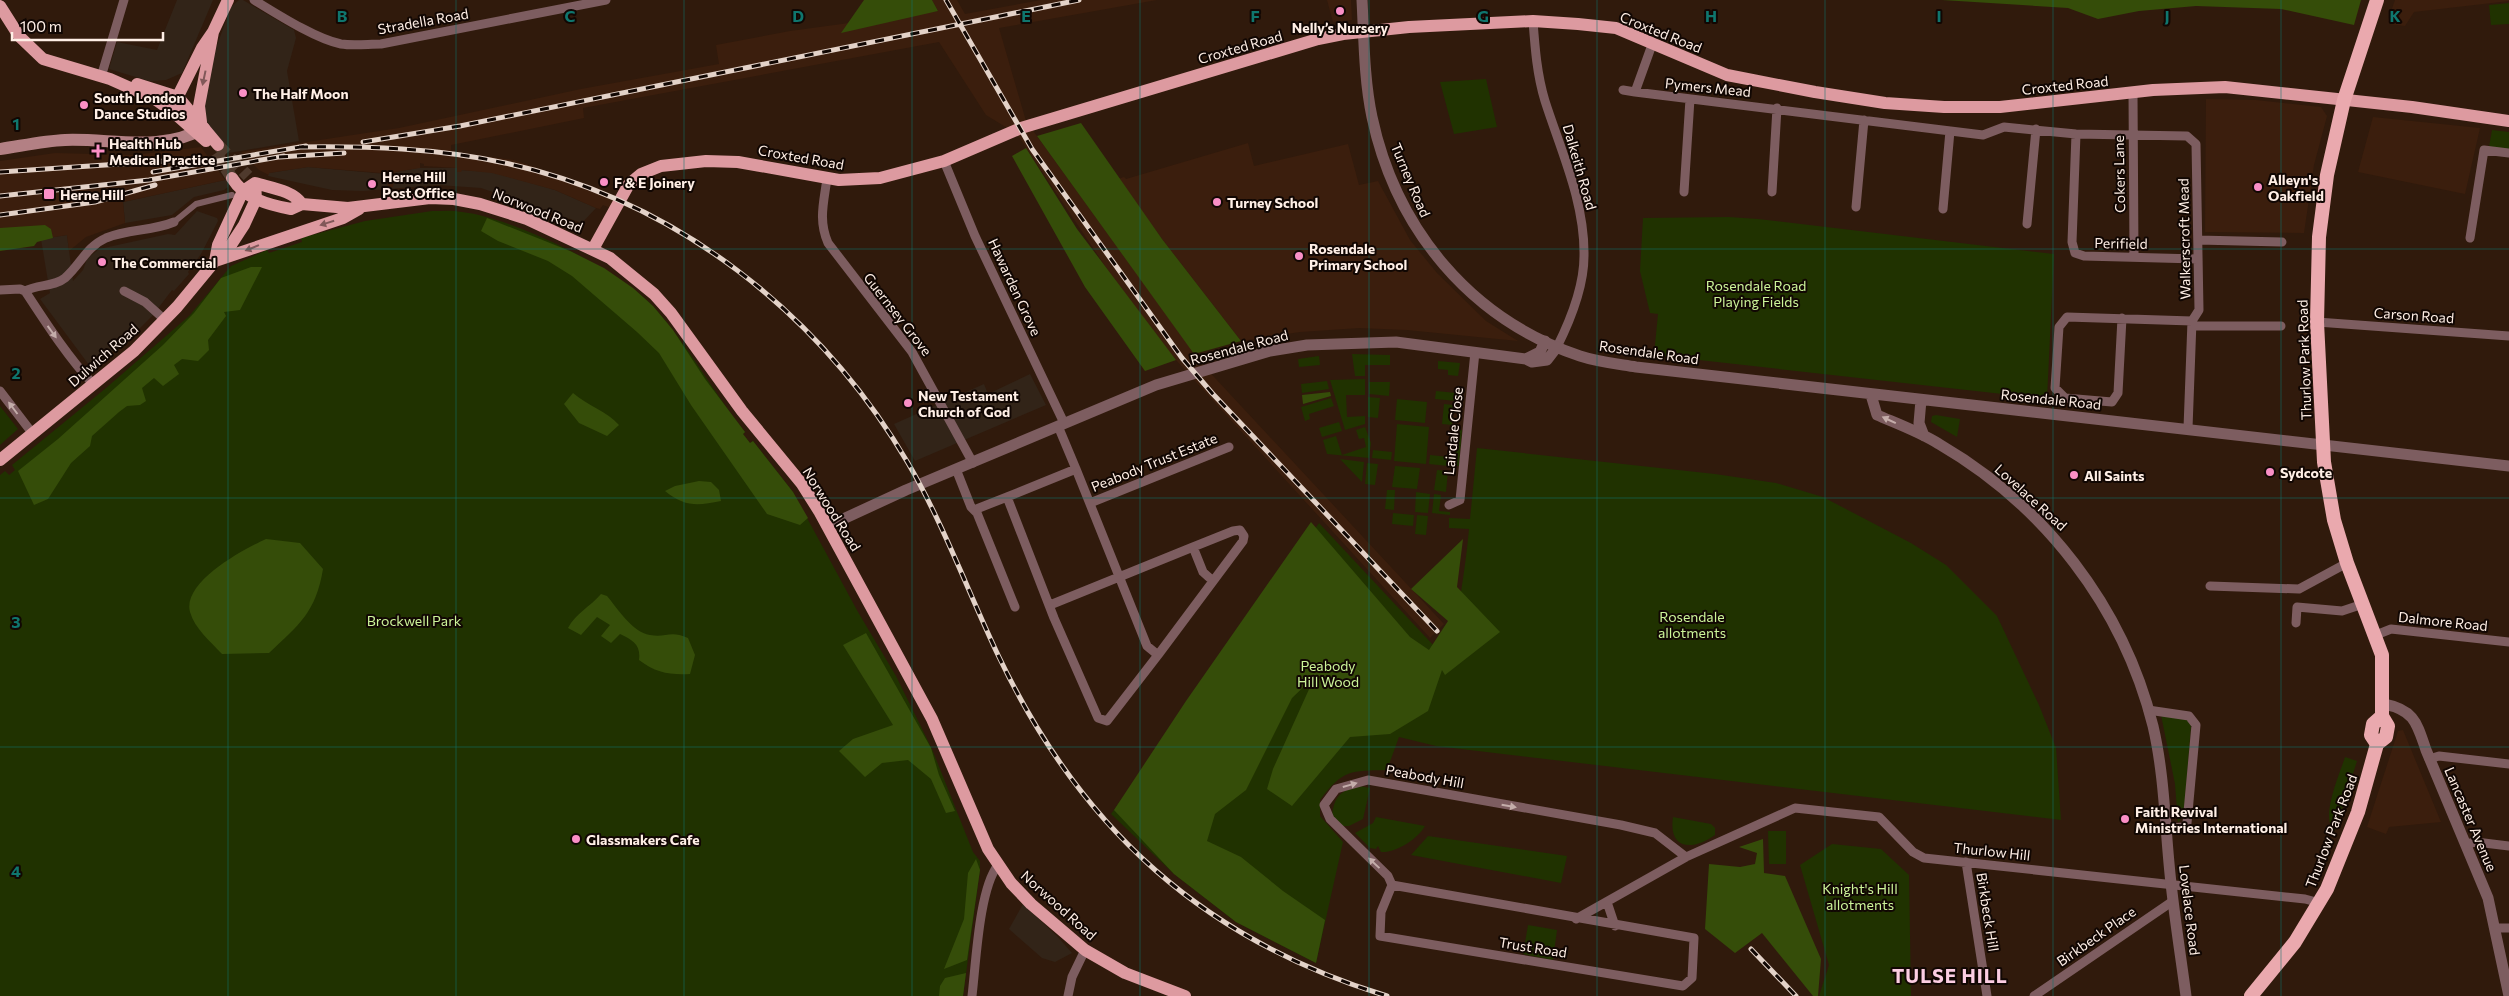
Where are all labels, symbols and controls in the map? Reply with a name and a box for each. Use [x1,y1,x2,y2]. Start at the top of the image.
street label: Stradella Road [376,5,470,37]
marker: Nelly’s Nursery [1334,5,1346,17]
text: B [337,6,348,25]
text: C [565,6,576,25]
text: D [792,6,804,25]
text: E [1021,6,1031,25]
text: F [1250,6,1260,25]
text: G [1477,6,1489,25]
text: H [1705,6,1717,25]
text: I [1936,6,1942,25]
text: J [2164,6,2170,25]
text: K [2389,6,2401,25]
street label: Croxted Road [1618,8,1704,56]
scale bar [12,10,164,42]
text: 100 m [20,17,62,35]
place label: Nelly’s Nursery [1292,19,1389,36]
street label: Croxted Road [1196,27,1284,67]
one-way arrow [200,70,208,86]
street label: Croxted Road [2021,72,2109,98]
street label: Pymers Mead [1664,74,1752,100]
place label: The Half Moon [253,85,349,102]
marker: The Half Moon [237,87,249,99]
place label: South London Dance Studios [94,89,186,122]
marker: South London Dance Studios [78,99,90,111]
text: 1 [12,114,20,133]
street label: Dalkeith Road [1560,122,1600,212]
place label: Health Hub Medical Practice [109,135,215,168]
street label: Cokers Lane [2110,135,2128,213]
street label: Turney Road [1388,140,1434,220]
street label: Croxted Road [757,141,845,173]
marker: Health Hub Medical Practice [91,144,105,158]
place label: Herne Hill Post Office [382,168,455,201]
place label: Alleyn's Oakfield [2268,171,2324,204]
place label: F & E Joinery [614,174,695,191]
marker: F & E Joinery [598,176,610,188]
marker: Herne Hill Post Office [366,178,378,190]
street label: Walkerscroft Mead [2174,178,2194,300]
marker: Alleyn's Oakfield [2252,181,2264,193]
street label: Norwood Road [490,184,586,236]
place label: Herne Hill [60,186,124,203]
marker: Herne Hill [42,187,56,201]
place label: Turney School [1227,194,1318,211]
marker: Turney School [1211,196,1223,208]
one-way arrow [319,219,334,227]
street label: Perifield [2094,234,2148,252]
street label: Hawarden Grove [985,236,1045,338]
place label: Rosendale Primary School [1309,240,1407,273]
one-way arrow [244,245,259,253]
marker: Rosendale Primary School [1293,250,1305,262]
place label: The Commercial [112,254,216,271]
marker: The Commercial [96,256,108,268]
street label: Guernsey Grove [860,269,936,359]
park label: Rosendale Road Playing Fields [1706,277,1806,310]
street label: Thurlow Park Road [2293,299,2315,421]
street label: Carson Road [2373,304,2455,326]
street label: Dulwich Road [65,320,141,390]
one-way arrow [47,325,57,339]
street label: Rosendale Road [1188,326,1290,368]
street label: Rosendale Road [1598,337,1700,367]
text: 2 [11,363,21,382]
street label: Rosendale Road [2000,385,2102,413]
street label: Lairdale Close [1440,386,1466,476]
place label: New Testament Church of God [918,387,1019,420]
marker: New Testament Church of God [902,397,914,409]
one-way arrow [8,401,18,415]
one-way arrow [1882,416,1896,424]
street label: Peabody Trust Estate [1088,429,1220,495]
street label: Lovelace Road [1991,460,2071,534]
street label: Norwood Road [799,464,865,554]
place label: Sydcote [2280,464,2332,481]
marker: Sydcote [2264,466,2276,478]
place label: All Saints [2084,467,2145,484]
marker: All Saints [2068,469,2080,481]
park label: Rosendale allotments [1658,608,1726,641]
street label: Dalmore Road [2397,608,2489,634]
text: 3 [11,612,21,631]
park label: Brockwell Park [367,612,462,629]
park label: Peabody Hill Wood [1297,657,1359,690]
street label: Peabody Hill [1385,761,1465,791]
street label: Lancaster Avenue [2441,764,2501,874]
street label: Thurlow Park Road [2301,772,2361,890]
one-way arrow [1343,781,1358,789]
one-way arrow [1502,802,1518,810]
place label: Faith Revival Ministries International [2135,803,2287,836]
marker: Faith Revival Ministries International [2119,813,2131,825]
place label: Glassmakers Cafe [586,831,700,848]
marker: Glassmakers Cafe [570,833,582,845]
street label: Thurlow Hill [1953,839,2031,863]
one-way arrow [1369,857,1381,869]
text: 4 [11,861,21,880]
street label: Lovelace Road [2176,864,2204,956]
street label: Norwood Road [1018,867,1100,943]
street label: Birkbeck Hill [1973,871,2003,953]
park label: Knight's Hill allotments [1822,880,1898,913]
street label: Birkbeck Place [2053,902,2139,970]
street label: Trust Road [1498,933,1568,961]
district label: TULSE HILL [1892,964,2008,987]

